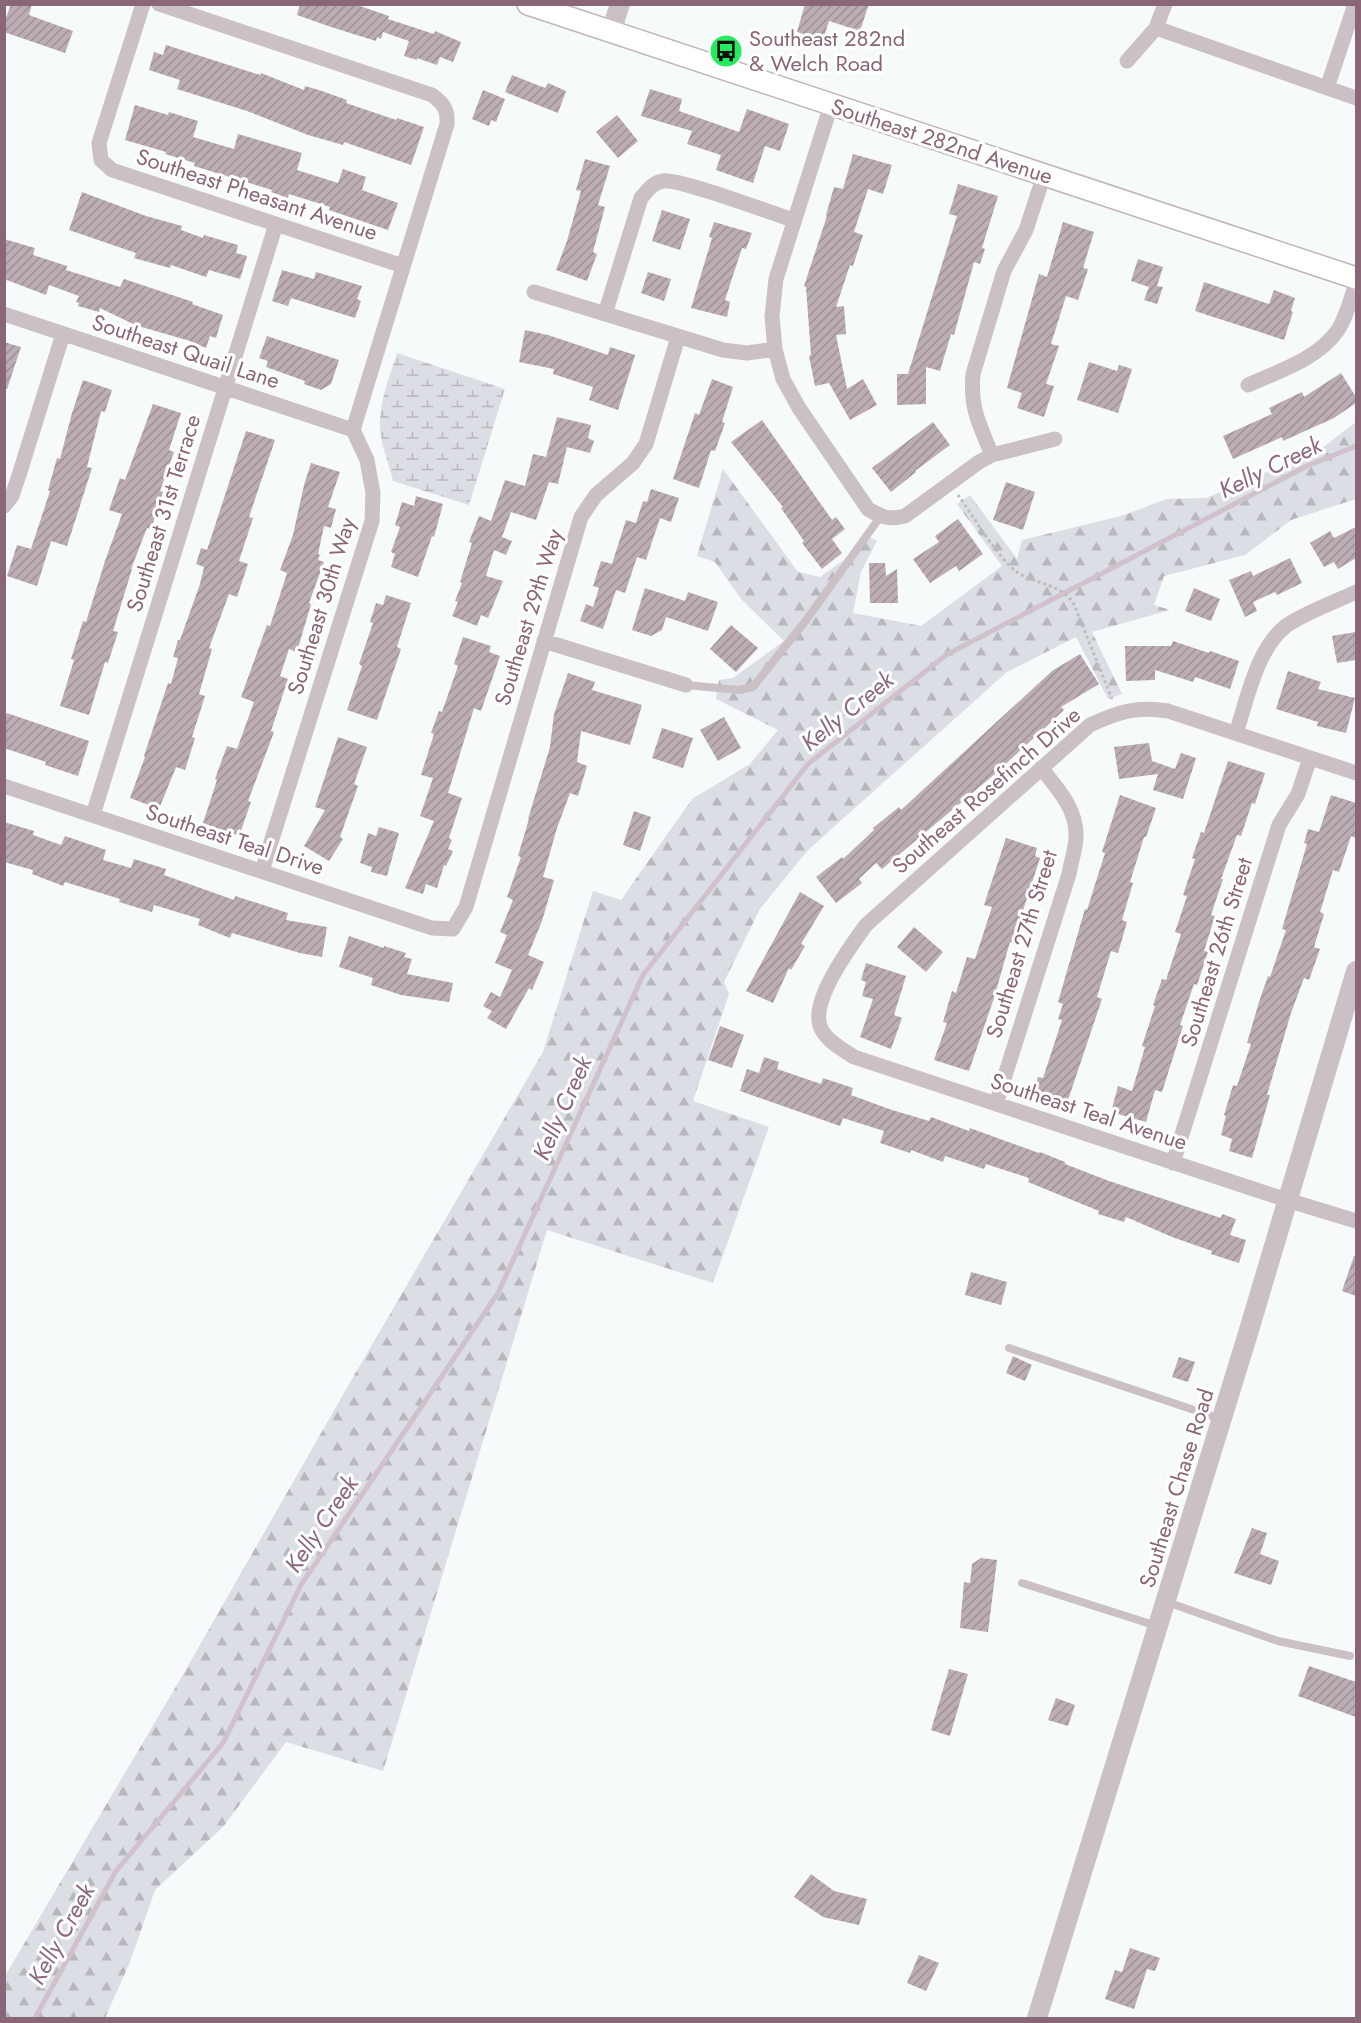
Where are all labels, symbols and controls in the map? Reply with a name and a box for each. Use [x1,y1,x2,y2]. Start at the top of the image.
place label: Southeast 282nd & Welch Road [749,22,905,79]
bus stop icon: Southeast 282nd & Welch Road [708,33,744,69]
street label: Southeast 282nd Avenue [827,90,1057,192]
street label: Southeast Pheasant Avenue [132,140,382,248]
street label: Southeast Quail Lane [88,306,284,396]
street label: Southeast 31st Terrace [118,410,208,616]
water label: Kelly Creek [1213,426,1329,507]
street label: Southeast 30th Way [279,513,363,698]
street label: Southeast 29th Way [486,524,570,709]
water label: Kelly Creek [793,662,902,759]
street label: Southeast Rosefinch Drive [885,699,1087,881]
street label: Southeast Teal Drive [142,795,328,883]
street label: Southeast 27th Street [977,845,1065,1042]
street label: Southeast 26th Street [1172,853,1260,1051]
water label: Kelly Creek [524,1049,601,1166]
street label: Southeast Teal Avenue [986,1064,1192,1158]
street label: Southeast Chase Road [1131,1385,1221,1591]
water label: Kelly Creek [276,1467,367,1580]
water label: Kelly Creek [19,1876,104,1991]

